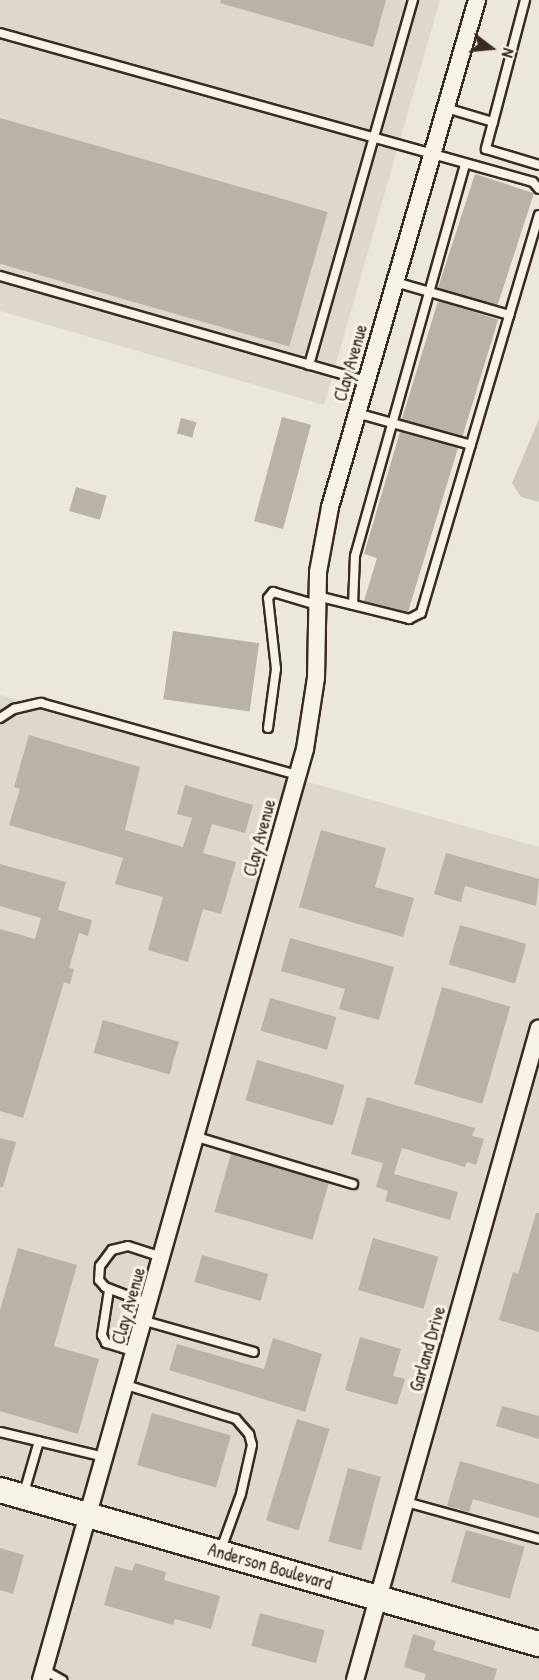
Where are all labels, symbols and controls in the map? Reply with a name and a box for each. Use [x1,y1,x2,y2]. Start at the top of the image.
north arrow [461,18,521,78]
text: N [497,46,520,60]
street label: Clay Avenue [330,322,372,404]
street label: Clay Avenue [239,797,281,879]
street label: Clay Avenue [108,1265,150,1347]
street label: Garland Drive [406,1304,450,1394]
street label: Anderson Boulevard [205,1539,335,1595]

